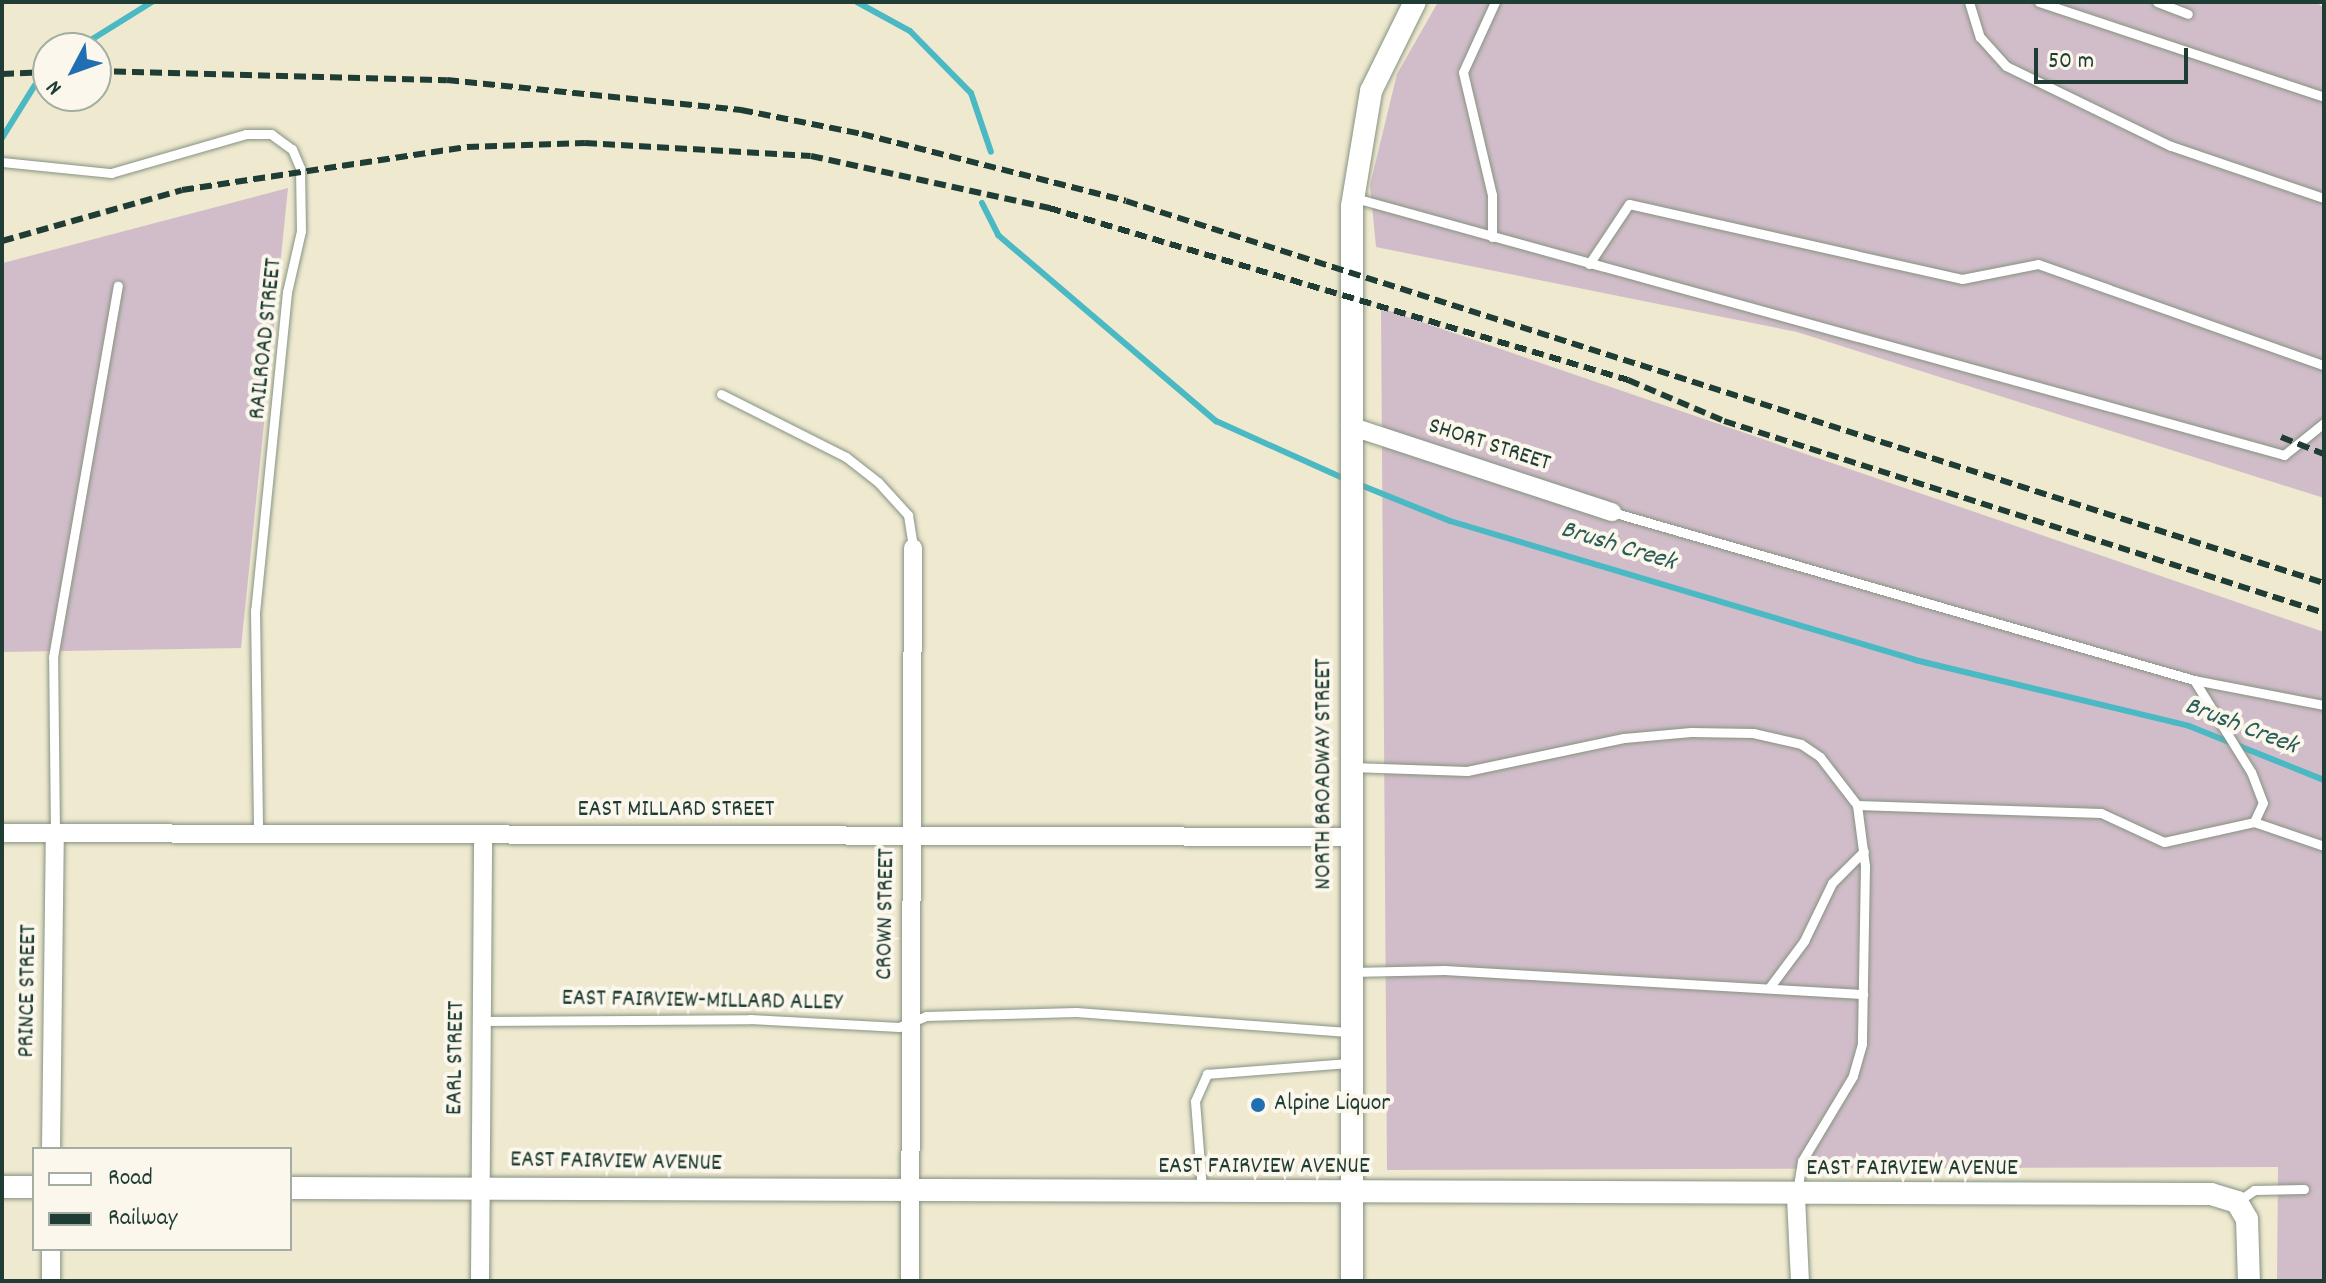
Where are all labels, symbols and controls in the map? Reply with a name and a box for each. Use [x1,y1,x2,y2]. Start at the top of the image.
north arrow [32,32,112,112]
scale bar [2038,32,2192,82]
text: 50 m [2048,45,2094,79]
text: N [40,72,70,101]
street label: RAILROAD STREET [244,257,290,421]
street label: SHORT STREET [1424,413,1554,479]
water label: Brush Creek [1557,515,1679,579]
street label: NORTH BROADWAY STREET [1311,658,1339,890]
water label: Brush Creek [2180,691,2302,763]
street label: EAST MILLARD STREET [578,797,774,825]
street label: CROWN STREET [871,848,903,980]
street label: PRINCE STREET [13,924,45,1058]
street label: EAST FAIRVIEW-MILLARD ALLEY [561,985,843,1019]
street label: EARL STREET [442,1001,472,1115]
place label: Alpine Liquor [1274,1091,1390,1119]
marker: Alpine Liquor [1249,1096,1267,1114]
legend [32,1147,292,1251]
street label: EAST FAIRVIEW AVENUE [510,1147,722,1179]
street label: EAST FAIRVIEW AVENUE [1158,1154,1370,1182]
street label: EAST FAIRVIEW AVENUE [1806,1156,2018,1184]
text: Road [108,1162,153,1196]
text: Railway [108,1202,177,1236]

